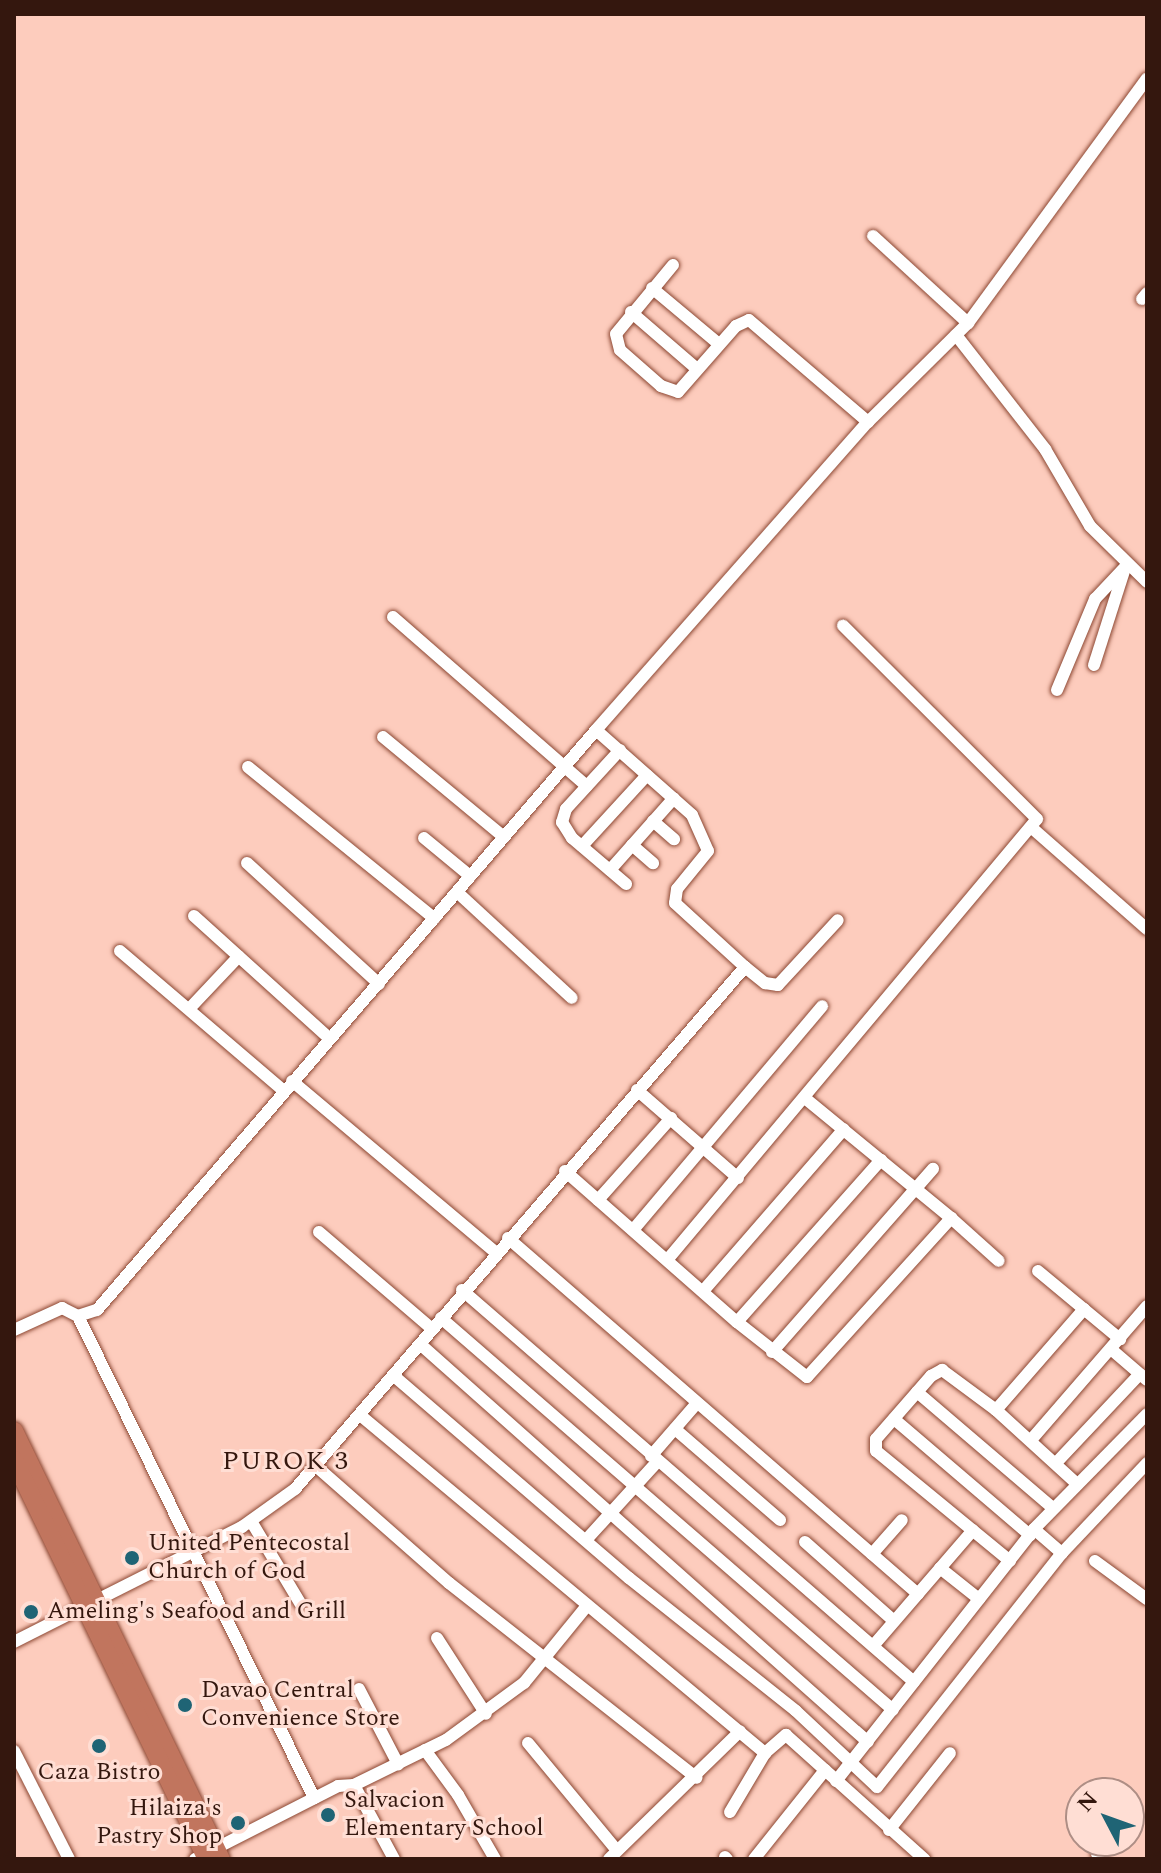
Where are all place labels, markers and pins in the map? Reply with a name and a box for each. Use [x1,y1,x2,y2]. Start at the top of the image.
place label: United Pentecostal Church of God [148,1530,350,1586]
marker: United Pentecostal Church of God [123,1549,141,1567]
place label: Ameling's Seafood and Grill [47,1598,346,1626]
marker: Ameling's Seafood and Grill [22,1603,40,1621]
place label: Davao Central Convenience Store [201,1677,400,1733]
marker: Davao Central Convenience Store [176,1696,194,1714]
marker: Caza Bistro [90,1737,108,1755]
place label: Caza Bistro [38,1759,160,1787]
place label: Salvacion Elementary School [344,1787,544,1843]
place label: Hilaiza's Pastry Shop [96,1795,222,1851]
marker: Salvacion Elementary School [319,1806,337,1824]
marker: Hilaiza's Pastry Shop [229,1814,247,1832]

